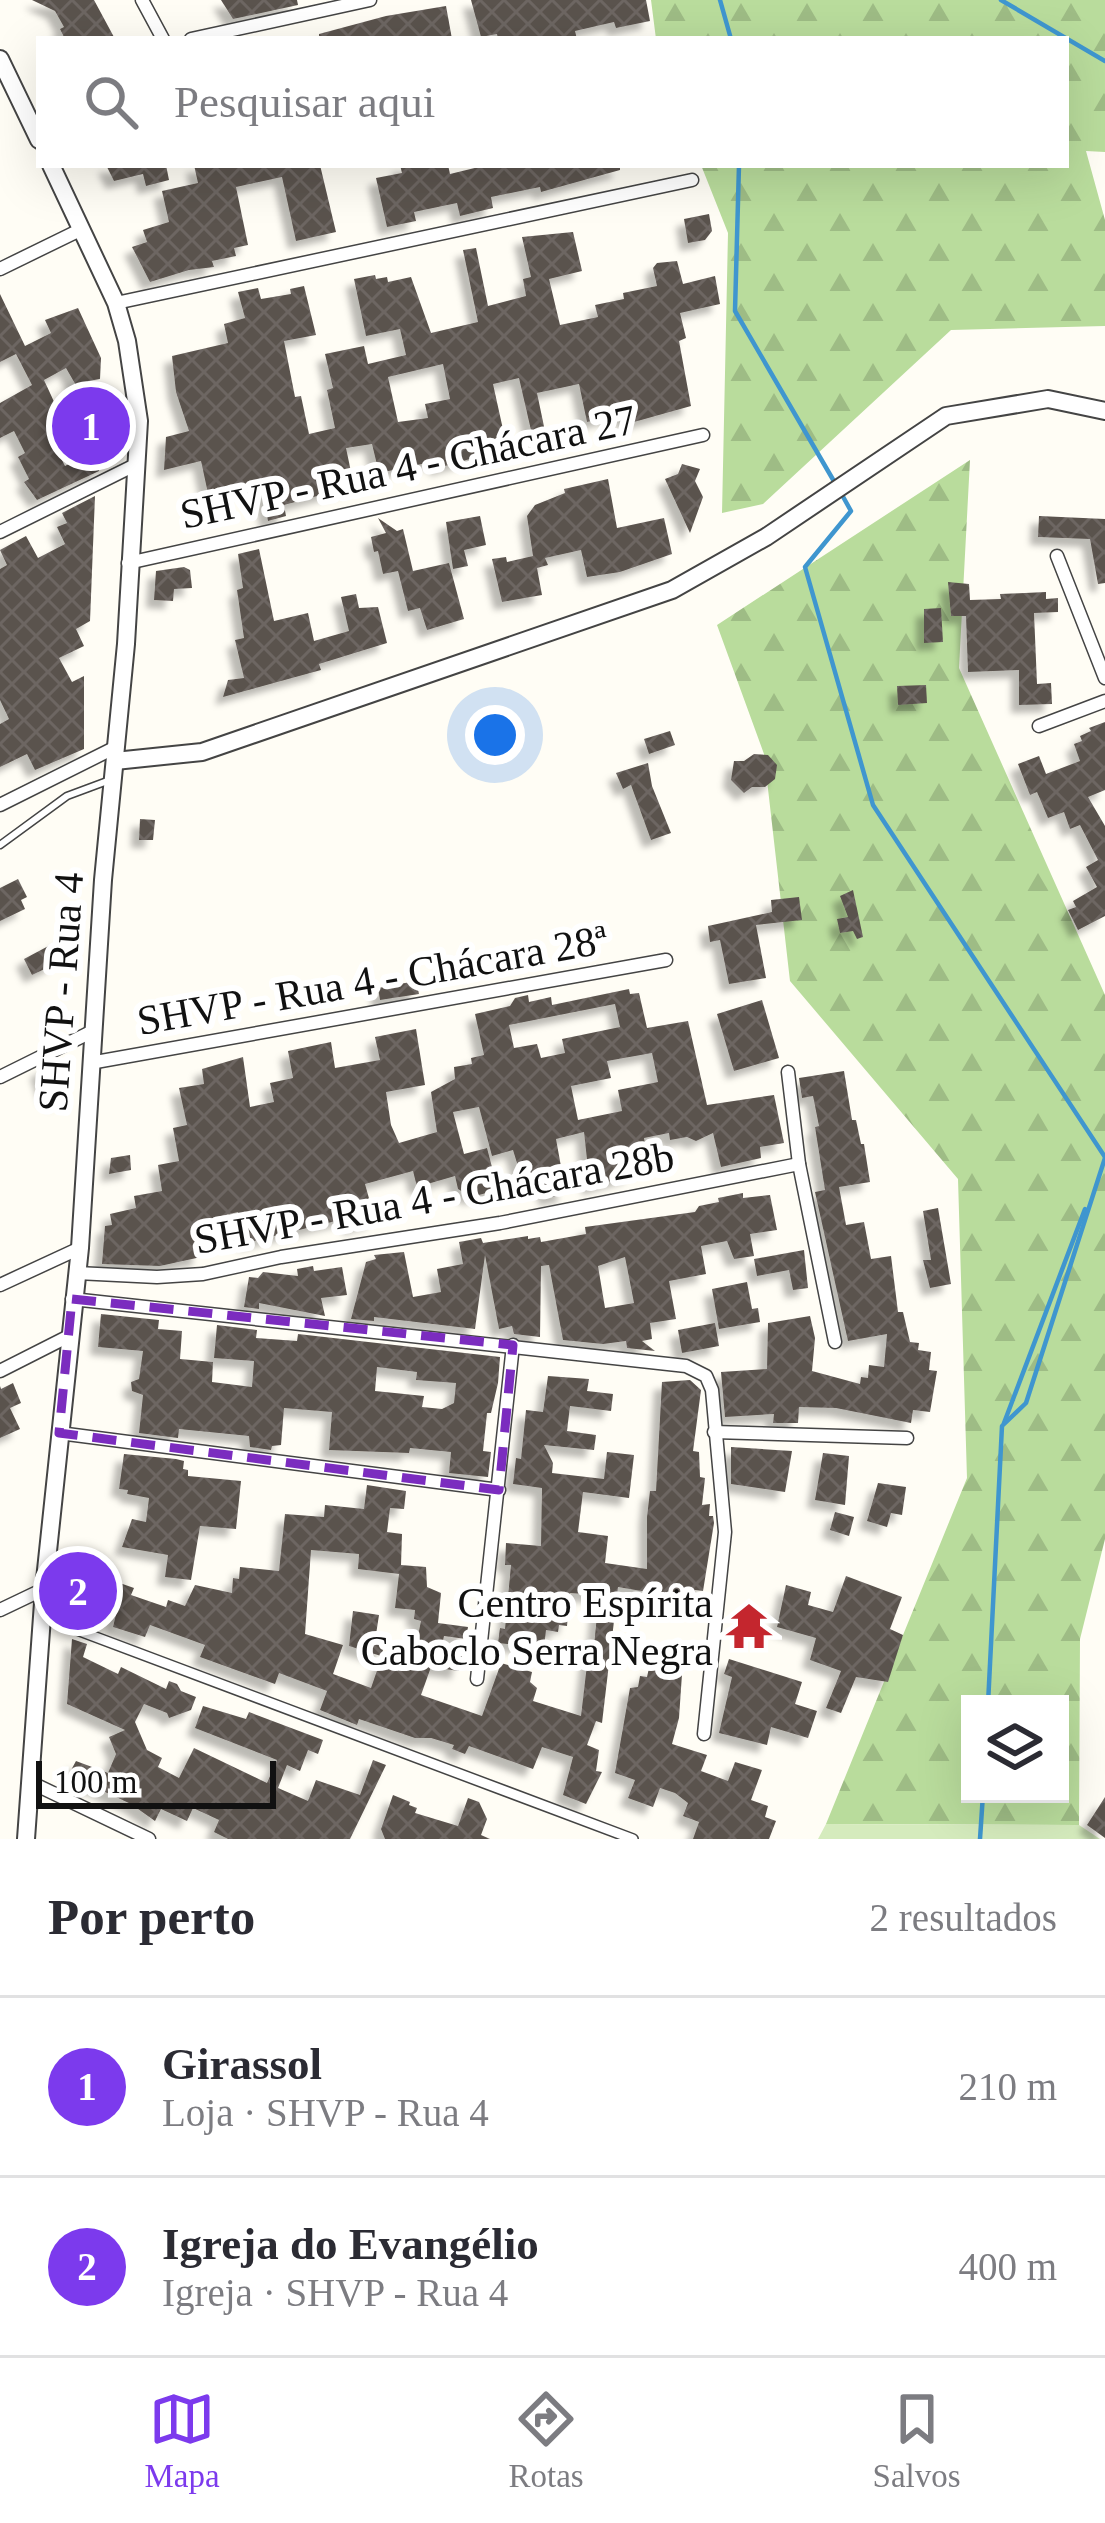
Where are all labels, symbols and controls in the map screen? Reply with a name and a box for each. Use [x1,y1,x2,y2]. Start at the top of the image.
search box [36,36,1069,168]
icon: search [78,69,144,135]
text: Pesquisar aqui [174,77,435,127]
pin: 1 [52,381,130,471]
street label: SHVP - Rua 4 - Chácara 27 [176,396,640,538]
your location [465,705,525,765]
street label: SHVP - Rua 4 [30,871,92,1113]
street label: SHVP - Rua 4 - Chácara 28ª [133,916,611,1044]
street label: SHVP - Rua 4 - Chácara 28b [191,1133,677,1263]
pin: 2 [39,1546,117,1636]
place label: Centro Espírita Caboclo Serra Negra [361,1580,713,1674]
temple icon: Centro Espírita Caboclo Serra Negra [724,1601,774,1651]
map controls [961,1695,1069,1803]
button: layers [961,1695,1069,1803]
scale bar [36,1755,276,1808]
text: 100 m [54,1764,137,1800]
text: Por perto [48,1889,255,1945]
text: 2 resultados [870,1896,1057,1939]
text: Girassol [162,2039,322,2089]
text: 1 [77,2065,97,2108]
text: 210 m [958,2065,1057,2108]
text: Loja · SHVP - Rua 4 [162,2091,489,2134]
text: Igreja do Evangélio [162,2219,539,2269]
text: 2 [77,2245,97,2288]
text: 400 m [958,2245,1057,2288]
text: Igreja · SHVP - Rua 4 [162,2271,508,2314]
tab: Mapa [144,2386,220,2495]
tab: Rotas [508,2386,584,2495]
tab: Salvos [873,2386,961,2495]

